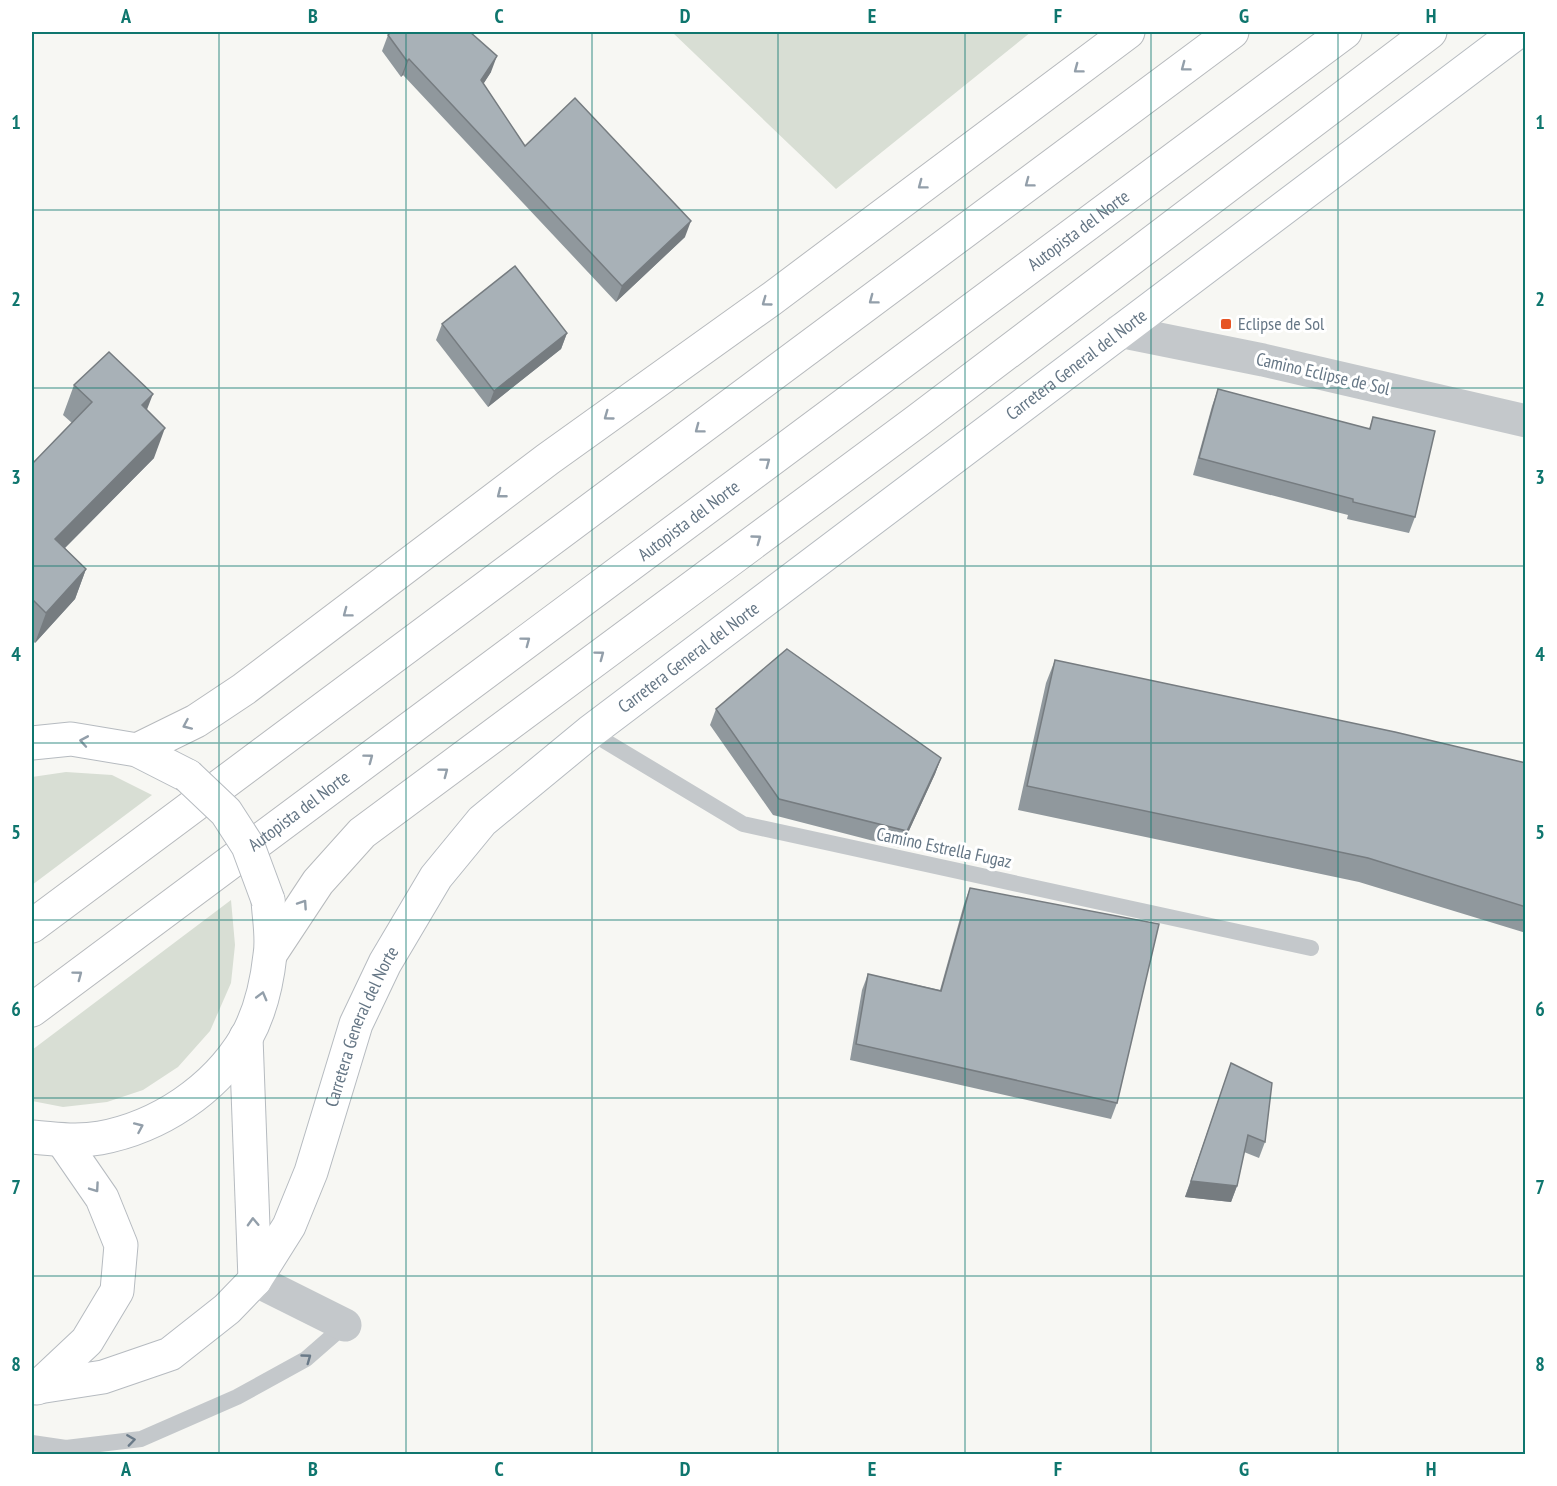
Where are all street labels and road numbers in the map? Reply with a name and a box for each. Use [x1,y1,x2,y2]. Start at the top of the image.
street label: Autopista del Norte [1023,185,1134,275]
street label: Carretera General del Norte [1001,304,1151,425]
street label: Camino Eclipse de Sol [1254,347,1393,400]
street label: Autopista del Norte [633,475,744,566]
street label: Carretera General del Norte [613,596,763,718]
street label: Autopista del Norte [243,765,354,856]
street label: Camino Estrella Fugaz [874,822,1014,873]
street label: Carretera General del Norte [320,942,403,1109]

